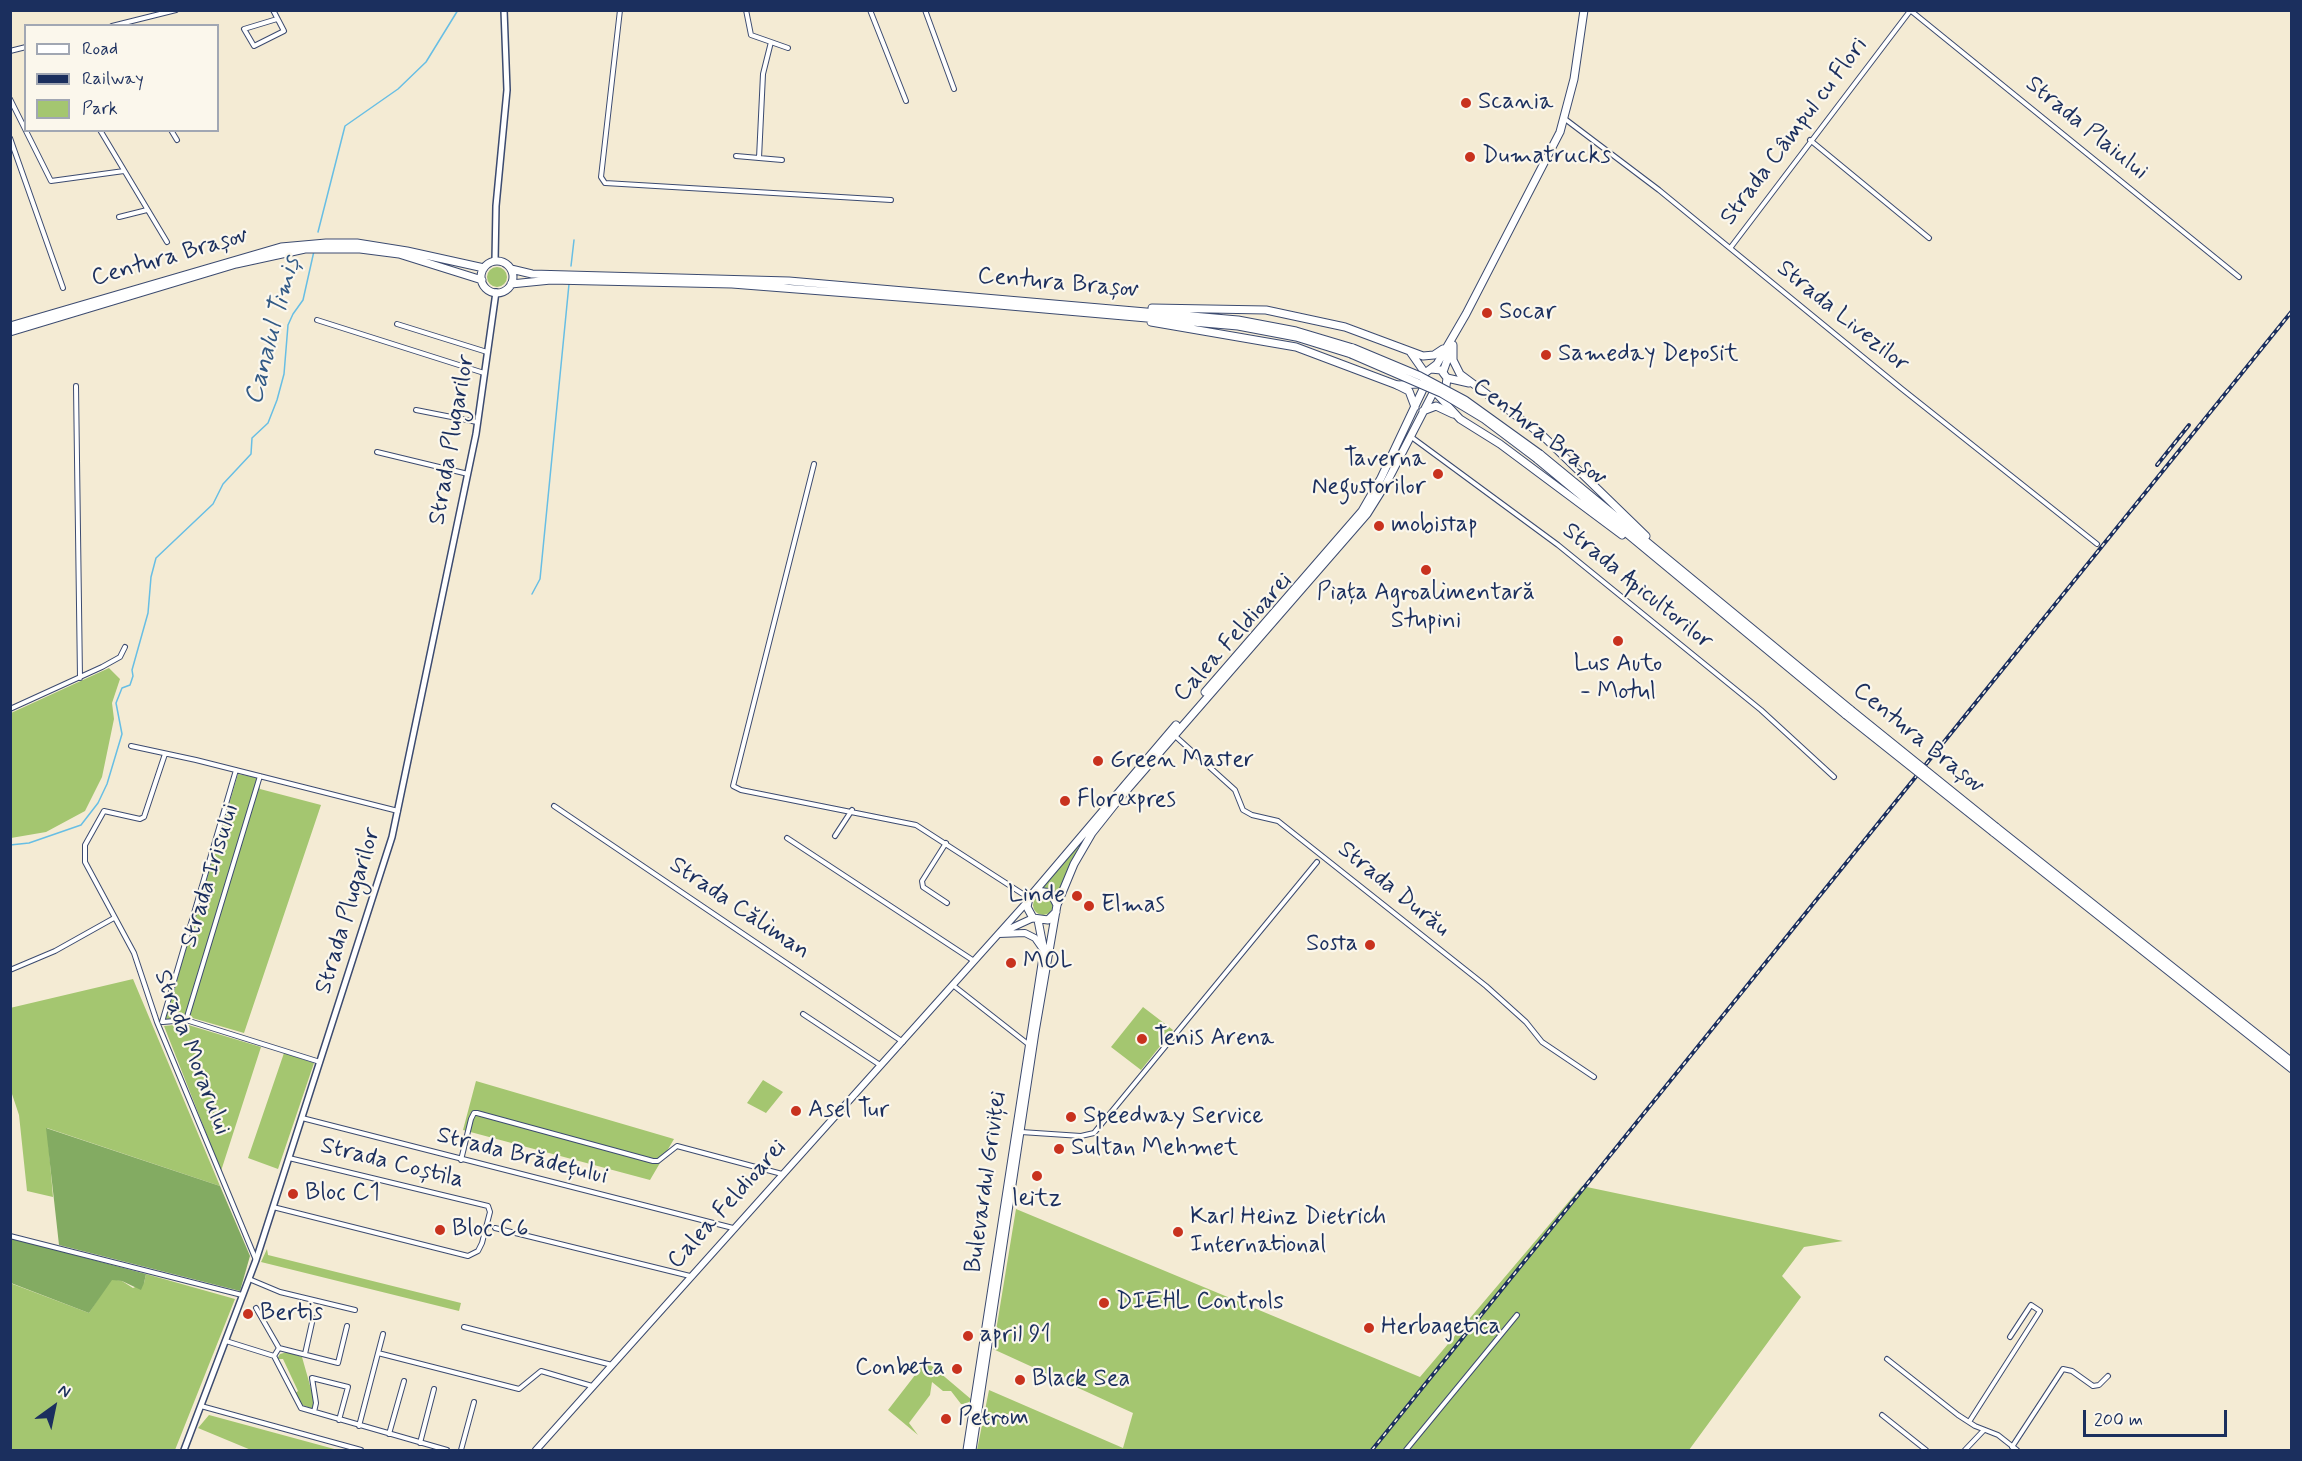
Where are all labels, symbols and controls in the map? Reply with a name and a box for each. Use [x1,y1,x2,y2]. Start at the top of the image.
legend [24,24,219,132]
street label: Strada Câmpul cu Flori [1715,32,1875,232]
text: Road [82,37,118,61]
text: Railway [82,67,144,91]
street label: Strada Plaiului [2019,71,2153,187]
place label: Scania [1478,89,1553,117]
marker: Scania [1459,96,1473,110]
text: Park [82,97,118,121]
place label: Dumatrucks [1482,143,1611,171]
marker: Dumatrucks [1463,150,1477,164]
street label: Centura Brașov [88,222,252,294]
water label: Canalul Timiș [239,254,309,408]
street label: Strada Livezilor [1770,255,1914,379]
street label: Centura Brașov [976,263,1140,305]
place label: Socar [1499,299,1557,327]
marker: Socar [1480,306,1494,320]
place label: Sameday Deposit [1558,341,1739,369]
marker: Sameday Deposit [1539,348,1553,362]
street label: Strada Plugarilor [424,353,482,527]
street label: Centura Brașov [1466,373,1612,493]
place label: Taverna Negustorilor [1312,446,1426,502]
marker: Taverna Negustorilor [1431,467,1445,481]
place label: mobistap [1391,512,1478,540]
street label: Strada Apicultorilor [1556,517,1718,657]
marker: mobistap [1372,519,1386,533]
marker: Piața Agroalimentară Stupini [1419,563,1433,577]
street label: Calea Feldioarei [1168,567,1300,709]
place label: Piața Agroalimentară Stupini [1317,580,1535,636]
marker: Lus Auto - Motul [1611,634,1625,648]
place label: Lus Auto - Motul [1574,651,1662,707]
street label: Centura Brașov [1846,677,1990,801]
place label: Green Master [1110,747,1254,775]
marker: Green Master [1091,754,1105,768]
place label: Florexpres [1077,787,1176,815]
marker: Florexpres [1058,794,1072,808]
street label: Strada Irisului [176,801,246,951]
street label: Strada Plugarilor [310,824,388,998]
street label: Strada Durău [1331,836,1455,944]
street label: Strada Căliman [663,851,815,967]
place label: Linde [1008,882,1065,910]
marker: Linde [1070,889,1084,903]
place label: Elmas [1101,892,1165,920]
marker: Elmas [1082,899,1096,913]
place label: Sosta [1306,931,1358,959]
marker: Sosta [1363,938,1377,952]
place label: MOL [1023,949,1073,977]
marker: MOL [1004,956,1018,970]
street label: Strada Morarului [146,966,236,1140]
place label: Tenis Arena [1154,1025,1274,1053]
marker: Tenis Arena [1135,1032,1149,1046]
street label: Bulevardul Griviței [960,1089,1014,1275]
place label: Asel Tur [808,1097,889,1125]
place label: Speedway Service [1083,1103,1263,1131]
marker: Asel Tur [789,1104,803,1118]
marker: Speedway Service [1064,1110,1078,1124]
street label: Strada Brădețului [434,1122,610,1192]
street label: Strada Coștila [317,1132,467,1196]
street label: Calea Feldioarei [662,1134,794,1276]
place label: Sultan Mehmet [1071,1135,1238,1163]
marker: Sultan Mehmet [1052,1142,1066,1156]
marker: leitz [1030,1169,1044,1183]
place label: Bloc C1 [305,1180,380,1208]
place label: leitz [1012,1186,1062,1214]
marker: Bloc C1 [286,1187,300,1201]
place label: Karl Heinz Dietrich International [1190,1204,1386,1260]
place label: Bloc C6 [452,1216,529,1244]
marker: Bloc C6 [433,1223,447,1237]
marker: Karl Heinz Dietrich International [1171,1225,1185,1239]
place label: DIEHL Controls [1116,1289,1284,1317]
marker: DIEHL Controls [1097,1296,1111,1310]
place label: Bertis [260,1300,323,1328]
marker: Bertis [241,1307,255,1321]
place label: Herbagetica [1381,1314,1501,1342]
marker: Herbagetica [1362,1321,1376,1335]
place label: april 91 [980,1322,1051,1350]
marker: april 91 [961,1329,975,1343]
place label: Conbeta [855,1355,945,1383]
marker: Conbeta [950,1362,964,1376]
place label: Black Sea [1032,1366,1130,1394]
marker: Black Sea [1013,1373,1027,1387]
north arrow [24,1377,84,1437]
text: N [54,1380,74,1403]
scale bar [2086,1398,2230,1436]
place label: Petrom [958,1405,1029,1433]
text: 200 m [2094,1408,2143,1432]
marker: Petrom [939,1412,953,1426]

